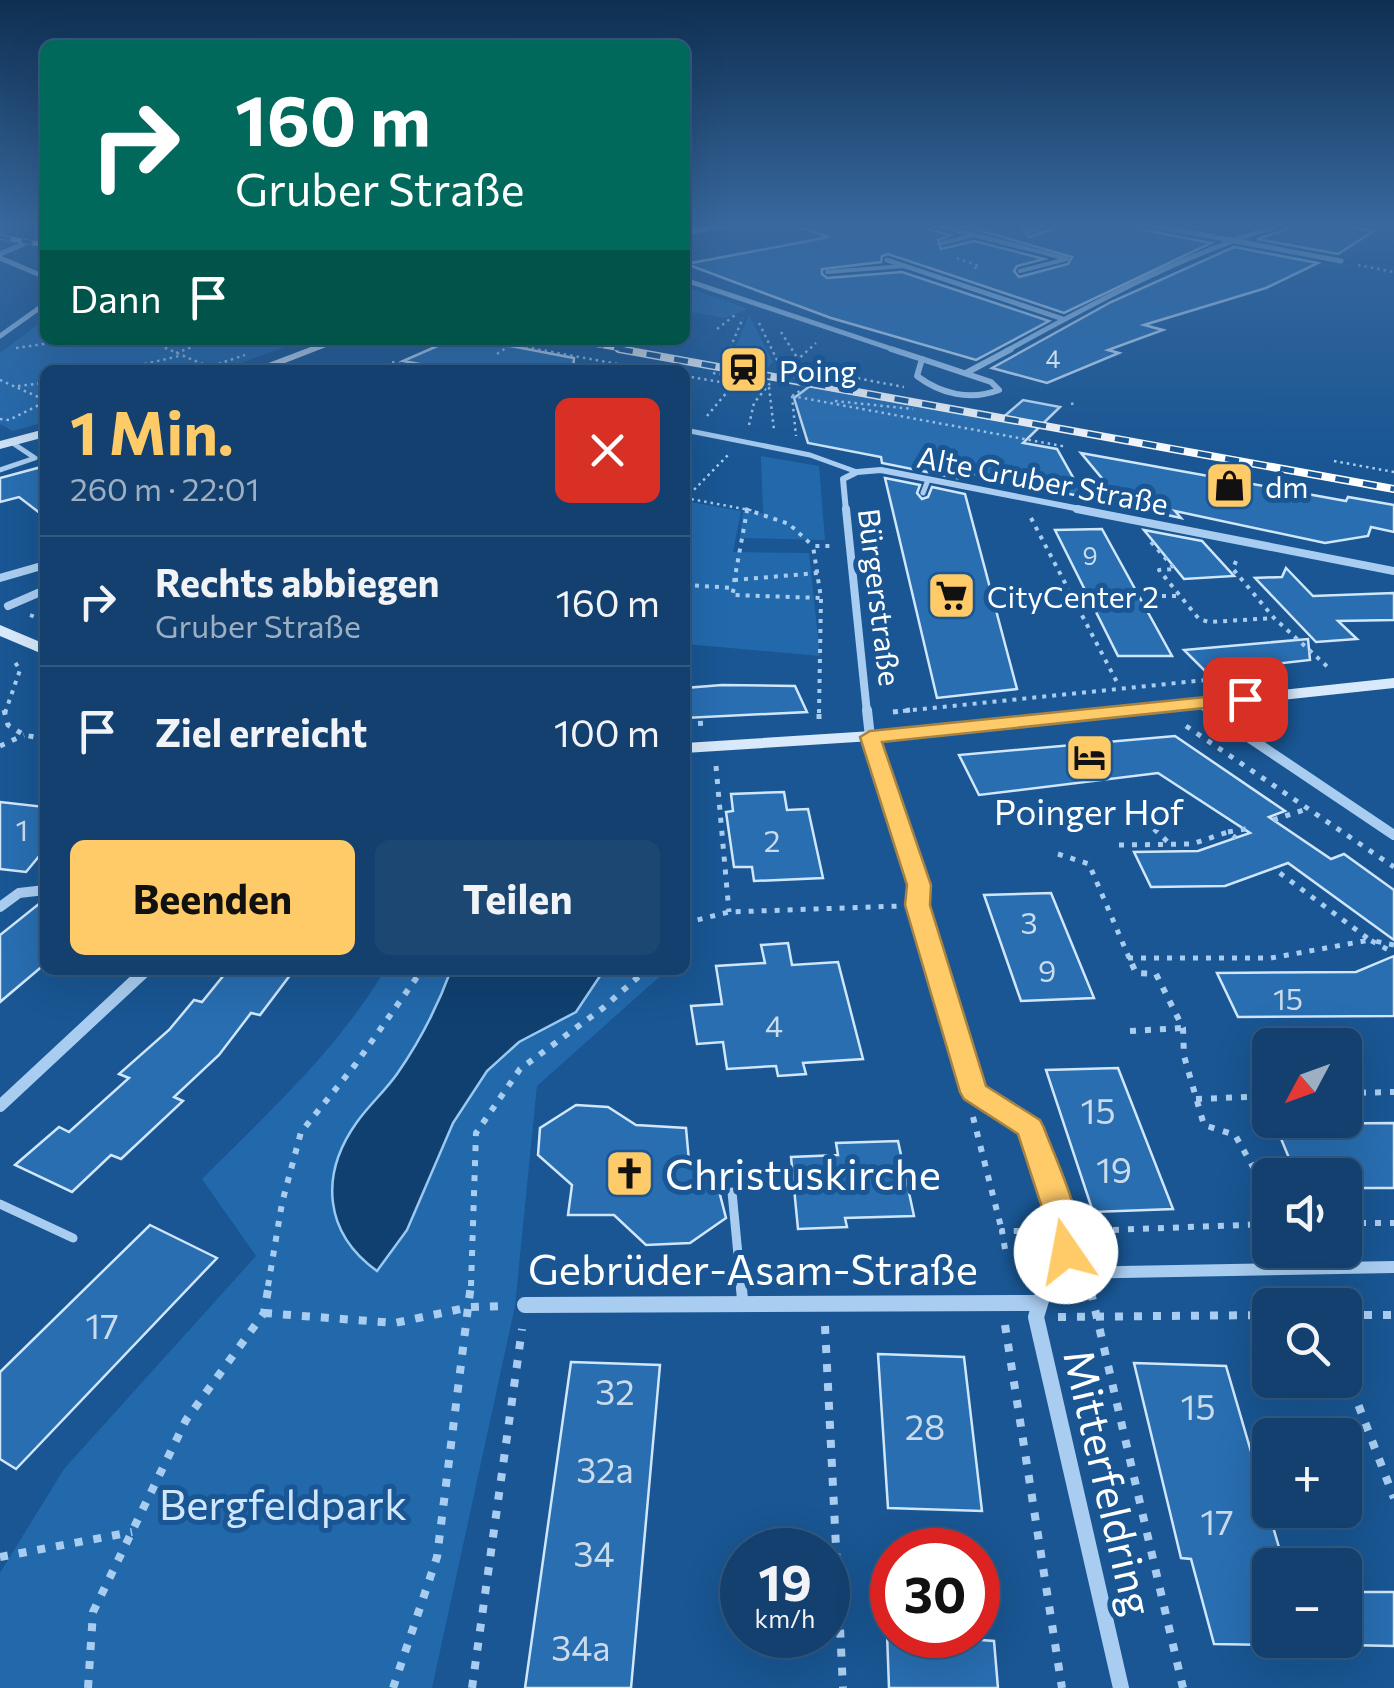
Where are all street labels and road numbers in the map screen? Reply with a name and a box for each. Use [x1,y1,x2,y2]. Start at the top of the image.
street label: Alte Gruber Straße [914,437,1172,521]
street label: Bürgerstraße [852,506,910,688]
street label: Gebrüder-Asam-Straße [528,1242,978,1294]
street label: Mitterfeldring [1054,1344,1166,1620]

